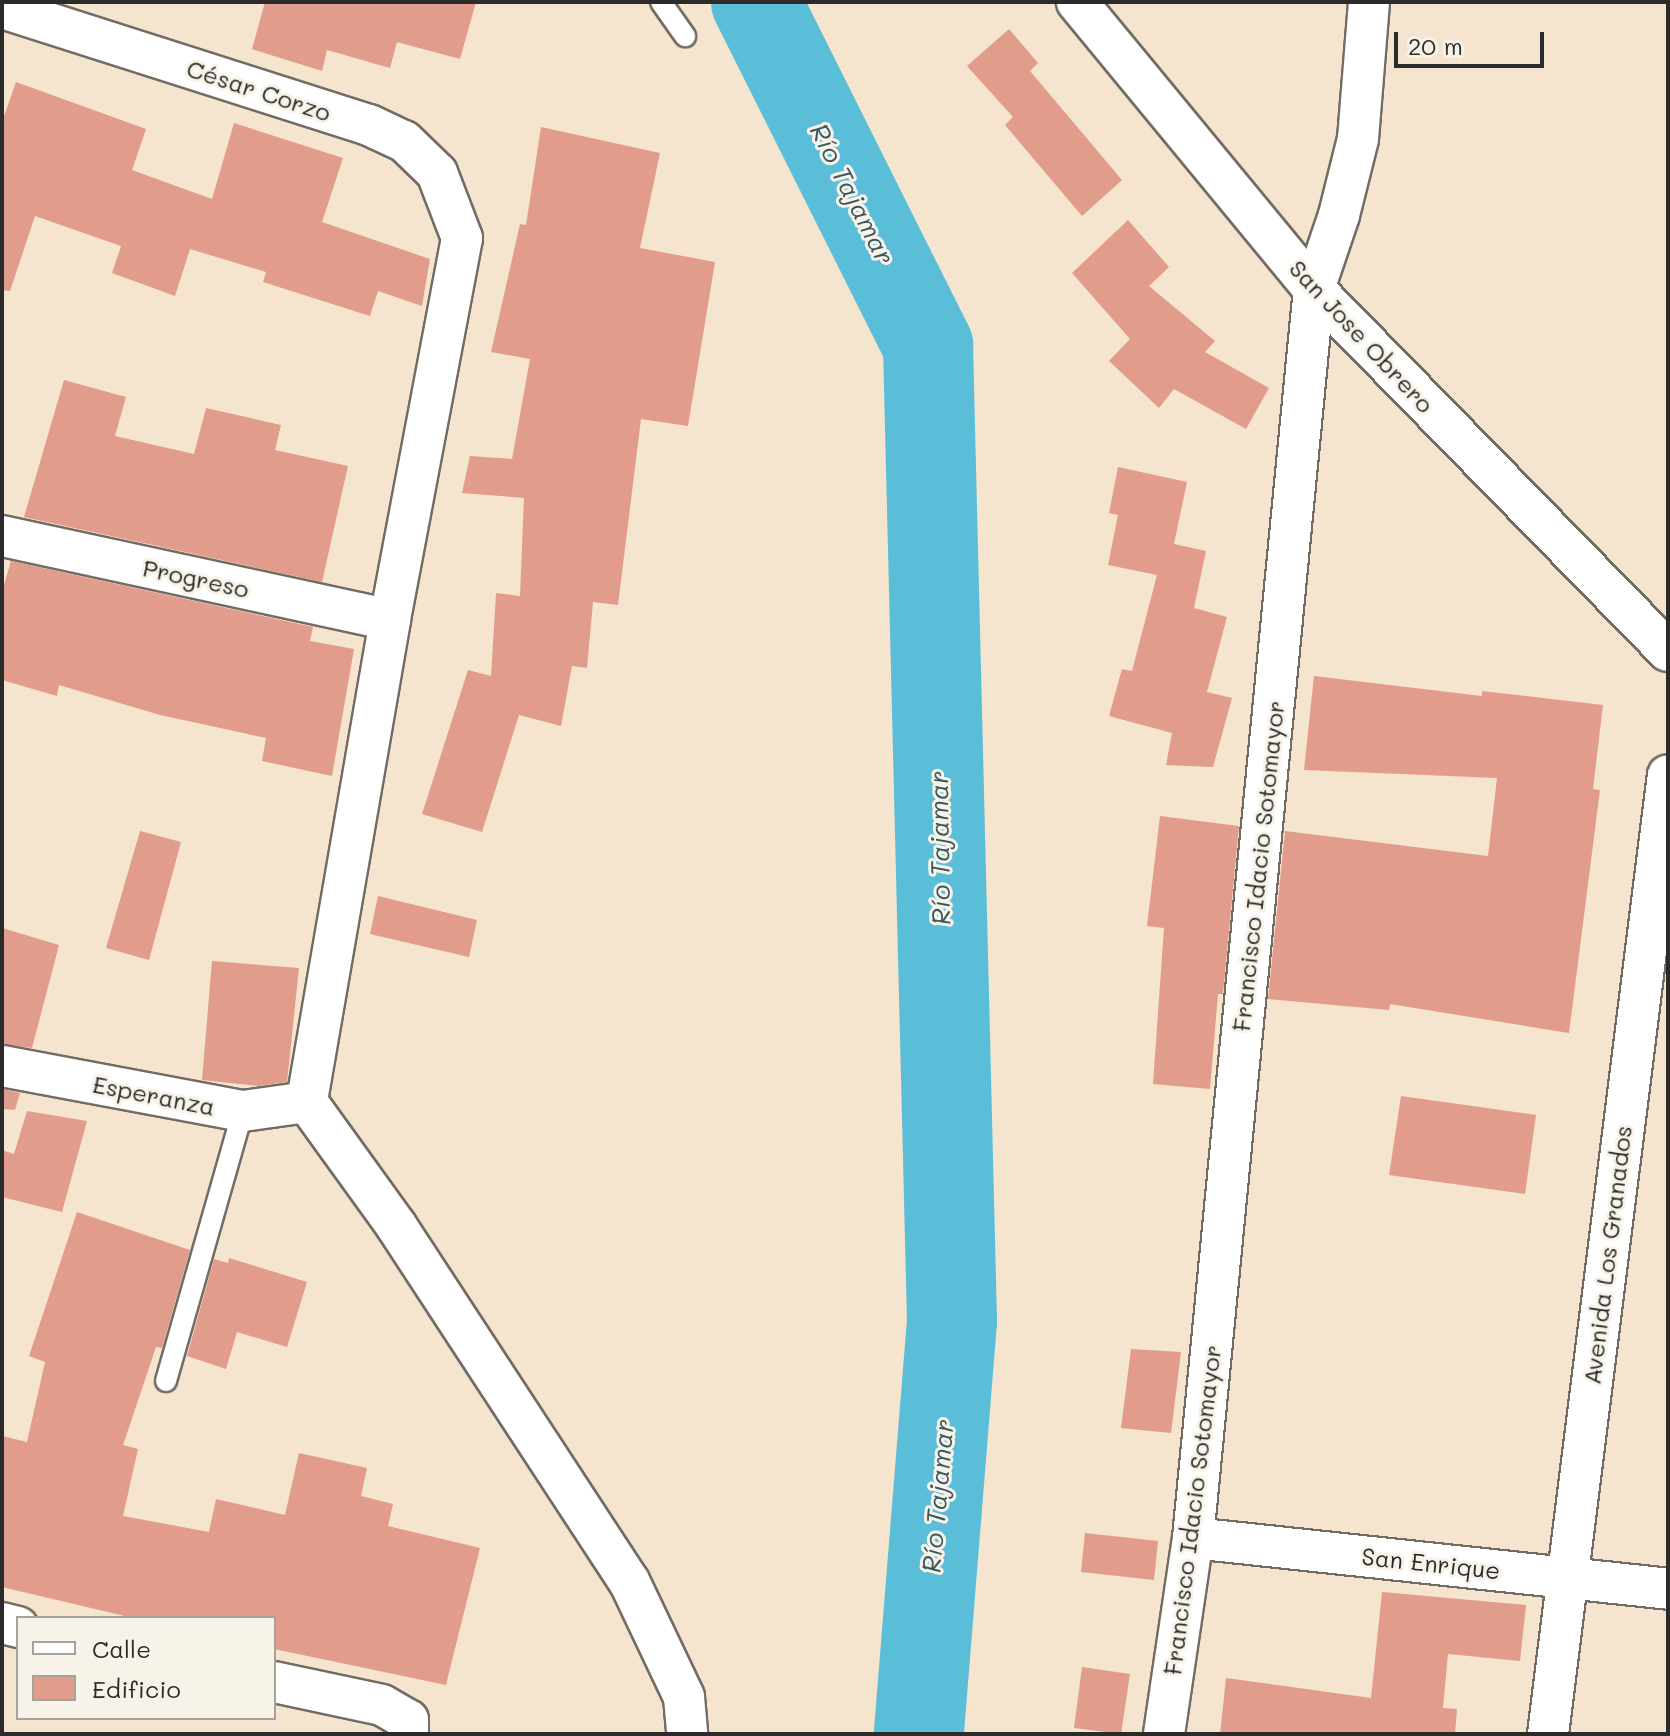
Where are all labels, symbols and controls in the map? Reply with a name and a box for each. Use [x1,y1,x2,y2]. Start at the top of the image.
scale bar [1398,16,1548,66]
text: 20 m [1408,30,1463,61]
street label: César Corzo [183,53,335,127]
water label: Río Tajamar [803,118,901,270]
street label: San Jose Obrero [1284,254,1440,418]
street label: Progreso [140,553,252,603]
street label: Francisco Idacio Sotomayor [1226,699,1290,1033]
water label: Río Tajamar [923,771,957,925]
street label: Esperanza [91,1069,217,1121]
street label: Avenida Los Granados [1577,1124,1637,1386]
street label: Francisco Idacio Sotomayor [1157,1343,1227,1677]
water label: Río Tajamar [916,1418,960,1574]
street label: San Enrique [1360,1541,1502,1585]
legend [16,1616,276,1720]
text: Calle [92,1633,151,1664]
text: Edificio [92,1673,181,1704]

